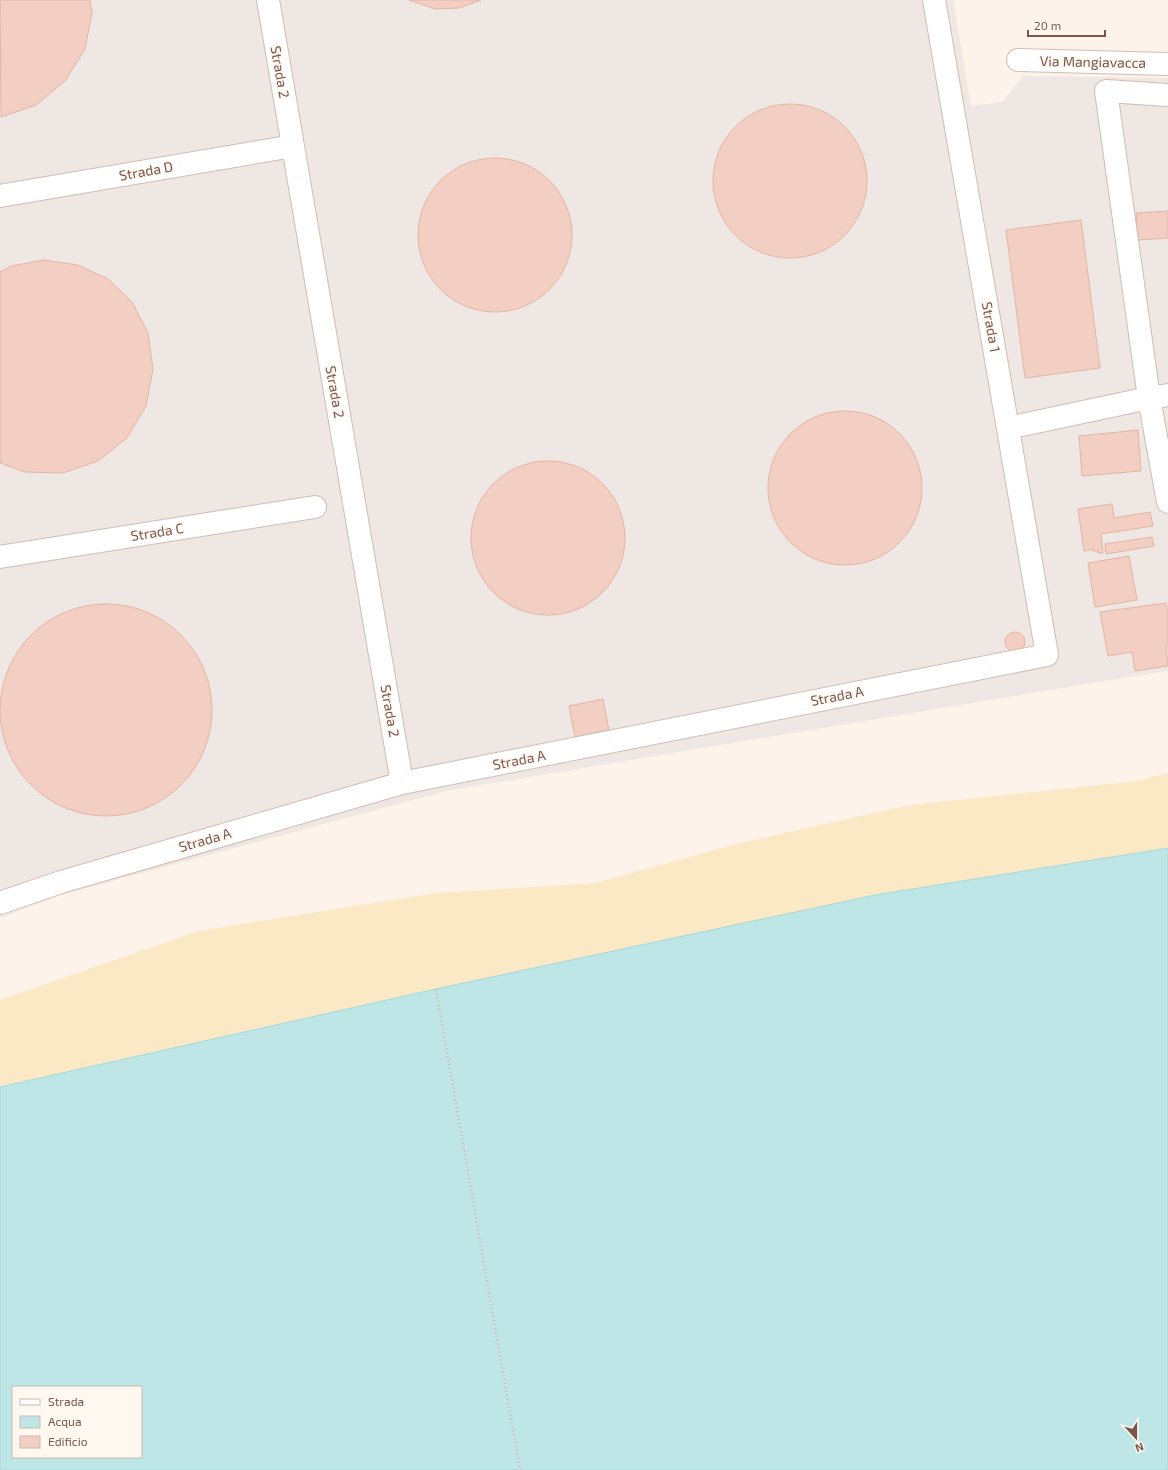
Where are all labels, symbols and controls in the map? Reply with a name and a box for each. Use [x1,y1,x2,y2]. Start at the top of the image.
scale bar [1028,12,1105,38]
text: 20 m [1034,18,1061,32]
street label: Strada 2 [268,44,293,100]
street label: Via Mangiavacca [1040,52,1146,71]
street label: Strada D [118,157,174,184]
street label: Strada 1 [979,300,1004,353]
street label: Strada 2 [323,364,348,420]
street label: Strada C [129,519,185,544]
street label: Strada A [809,682,865,709]
street label: Strada 2 [378,683,403,739]
street label: Strada A [491,746,547,773]
street label: Strada A [177,824,233,855]
legend [12,1386,142,1458]
text: Strada [48,1394,84,1408]
text: Acqua [48,1414,82,1428]
north arrow [1116,1418,1156,1458]
text: Edificio [48,1434,88,1448]
text: N [1134,1440,1146,1455]

